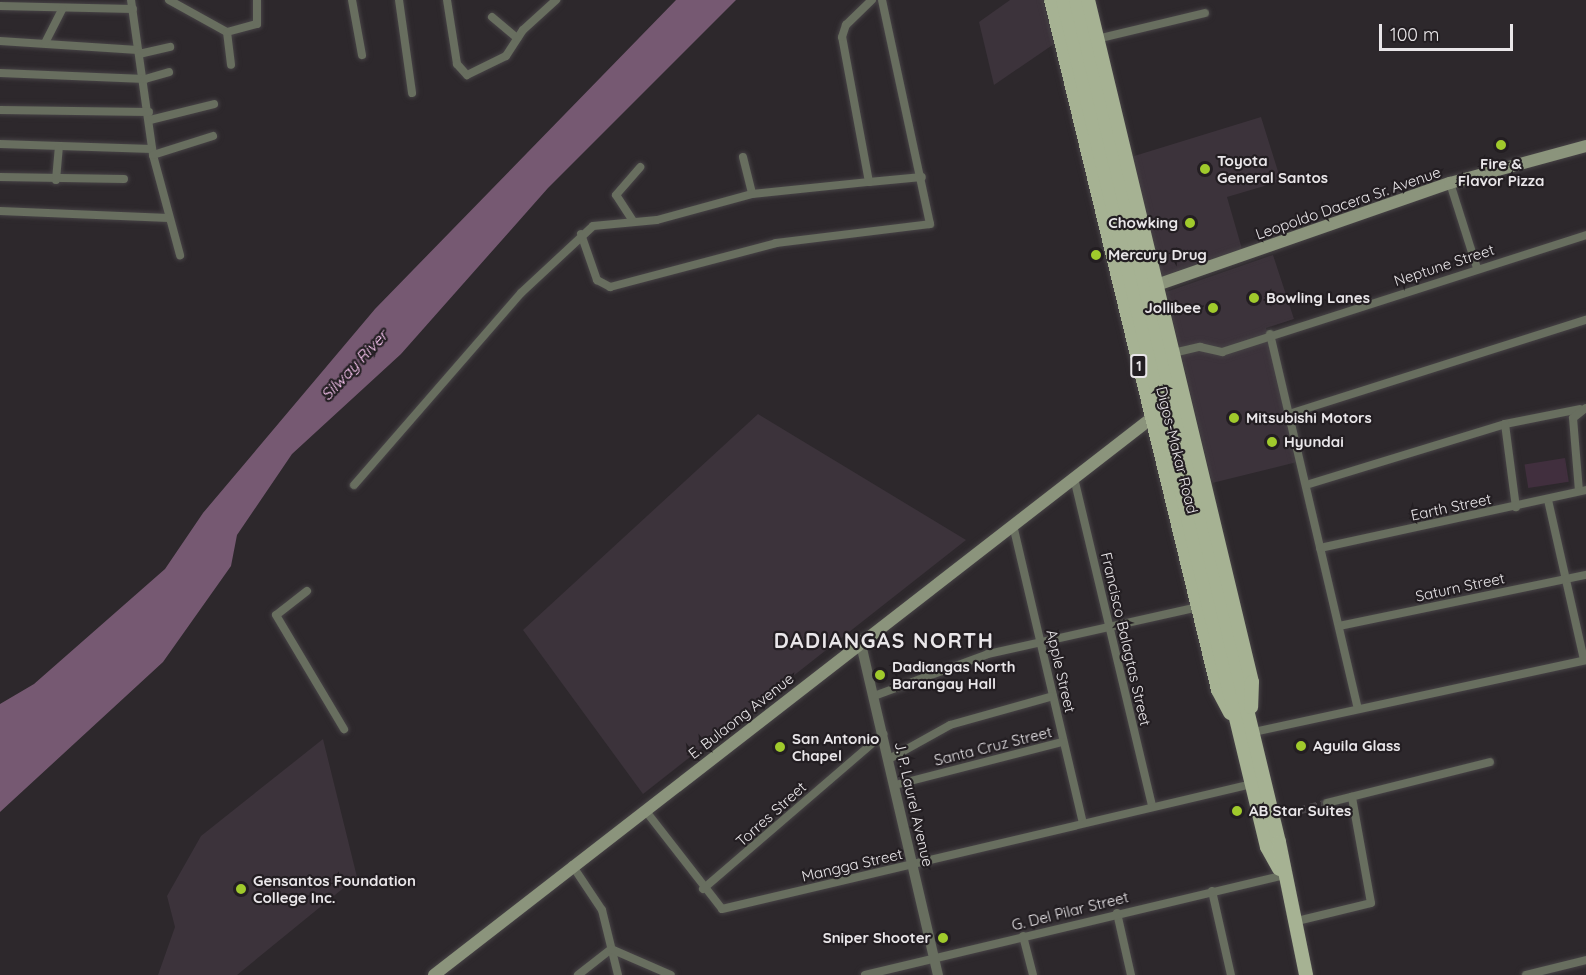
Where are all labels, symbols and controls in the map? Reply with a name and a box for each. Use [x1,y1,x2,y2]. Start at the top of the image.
scale bar [1382,12,1516,50]
text: 100 m [1390,23,1439,46]
marker: Fire & Flavor Pizza [1494,138,1508,152]
place label: Toyota General Santos [1217,151,1328,186]
place label: Fire & Flavor Pizza [1458,154,1544,189]
marker: Toyota General Santos [1198,162,1212,176]
street label: Leopoldo Dacera Sr. Avenue [1253,163,1443,243]
place label: Chowking [1108,214,1178,232]
marker: Chowking [1183,216,1197,230]
street label: Neptune Street [1392,240,1496,290]
place label: Mercury Drug [1108,246,1207,264]
marker: Mercury Drug [1089,248,1103,262]
place label: Bowling Lanes [1266,289,1370,307]
marker: Bowling Lanes [1247,291,1261,305]
place label: Jollibee [1145,299,1201,317]
marker: Jollibee [1206,301,1220,315]
water label: Silway River [317,326,391,404]
road number: 1 [1130,355,1148,377]
street label: Digos-Makar Road [1152,384,1202,516]
place label: Mitsubishi Motors [1246,409,1372,427]
marker: Mitsubishi Motors [1227,411,1241,425]
place label: Hyundai [1284,433,1344,451]
marker: Hyundai [1265,435,1279,449]
street label: Earth Street [1409,490,1493,524]
street label: Francisco Balagtas Street [1097,550,1155,728]
street label: Saturn Street [1414,569,1506,605]
district label: DADIANGAS NORTH [774,627,994,653]
street label: Apple Street [1043,628,1079,714]
place label: Dadiangas North Barangay Hall [892,657,1016,692]
marker: Dadiangas North Barangay Hall [873,668,887,682]
street label: E. Bulaong Avenue [685,669,797,763]
street label: Santa Cruz Street [932,723,1054,769]
place label: San Antonio Chapel [792,729,879,764]
place label: Aguila Glass [1313,737,1400,755]
marker: Aguila Glass [1294,739,1308,753]
marker: San Antonio Chapel [773,740,787,754]
street label: J. P. Laurel Avenue [891,740,937,868]
street label: Torres Street [732,778,810,850]
place label: AB Star Suites [1249,802,1351,820]
marker: AB Star Suites [1230,804,1244,818]
street label: Mangga Street [800,845,904,885]
place label: Gensantos Foundation College Inc. [253,871,416,906]
marker: Gensantos Foundation College Inc. [234,882,248,896]
street label: G. Del Pilar Street [1010,888,1130,934]
place label: Sniper Shooter [823,929,931,947]
marker: Sniper Shooter [936,931,950,945]

